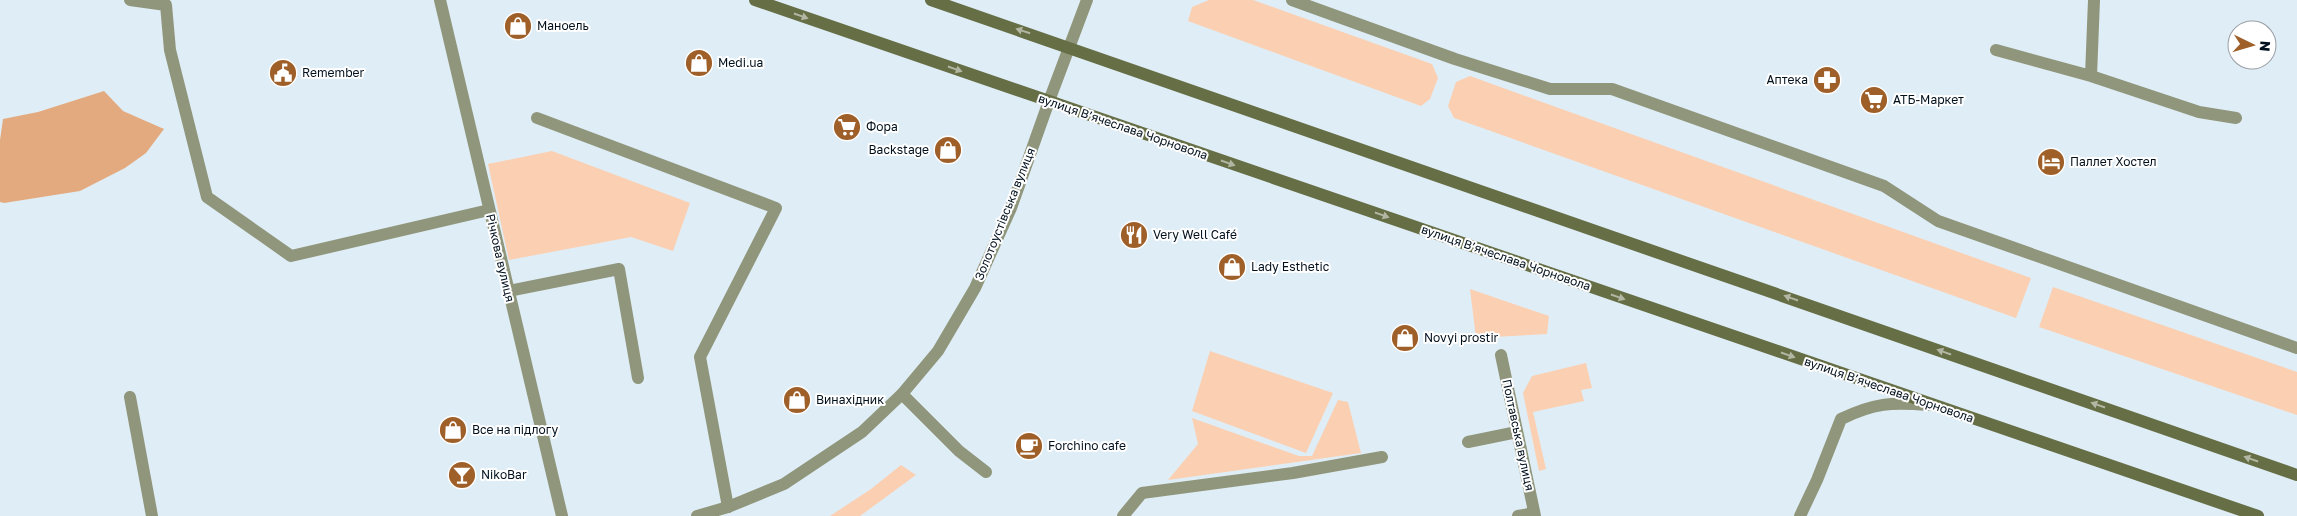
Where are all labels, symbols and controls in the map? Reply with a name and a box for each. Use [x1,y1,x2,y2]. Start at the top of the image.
shop icon: Маноель [503,11,533,41]
one-way arrow [794,13,809,20]
place label: Маноель [537,18,589,33]
north arrow [2227,20,2277,70]
one-way arrow [1015,27,1030,35]
text: N [2257,40,2274,52]
shop icon: Medi.ua [684,48,714,78]
place label: Medi.ua [718,55,763,70]
public building icon: Remember [268,58,298,88]
place label: Remember [302,65,365,80]
one-way arrow [948,65,963,73]
pharmacy icon: Аптека [1812,65,1842,95]
place label: Аптека [1766,72,1808,87]
supermarket icon: АТБ-Маркет [1859,85,1889,115]
street label: вулиця Вʼячеслава Чорновола [1036,90,1210,163]
place label: АТБ-Маркет [1893,92,1964,107]
supermarket icon: Фора [832,112,862,142]
place label: Фора [866,119,898,134]
shop icon: Backstage [933,135,963,165]
place label: Backstage [869,142,929,157]
street label: Золотоустівська вулиця [971,145,1038,282]
hotel icon: Паллет Хостел [2036,147,2066,177]
place label: Паллет Хостел [2070,154,2157,169]
one-way arrow [1221,159,1236,167]
street label: Річкова вулиця [483,212,518,303]
one-way arrow [1374,212,1389,220]
restaurant icon: Very Well Café [1119,220,1149,250]
street label: вулиця Вʼячеслава Чорновола [1419,221,1593,294]
place label: Very Well Café [1153,227,1237,242]
shop icon: Lady Esthetic [1217,252,1247,282]
place label: Lady Esthetic [1251,259,1330,274]
one-way arrow [1611,293,1626,301]
one-way arrow [1783,294,1798,301]
shop icon: Novyi prostir [1390,323,1420,353]
place label: Novyi prostir [1424,330,1499,345]
one-way arrow [1936,347,1951,355]
one-way arrow [1781,352,1796,359]
street label: вулиця Вʼячеслава Чорновола [1802,353,1976,426]
street label: Полтавська вулиця [1499,378,1538,492]
shop icon: Винахідник [782,385,812,415]
place label: Винахідник [816,392,884,407]
one-way arrow [2090,401,2105,408]
shop icon: Все на підлогу [438,415,468,445]
place label: Все на підлогу [472,422,559,437]
cafe icon: Forchino cafe [1014,431,1044,461]
place label: Forchino cafe [1048,438,1126,453]
one-way arrow [2243,454,2258,462]
bar icon: NikoBar [447,460,477,490]
place label: NikoBar [481,467,527,482]

